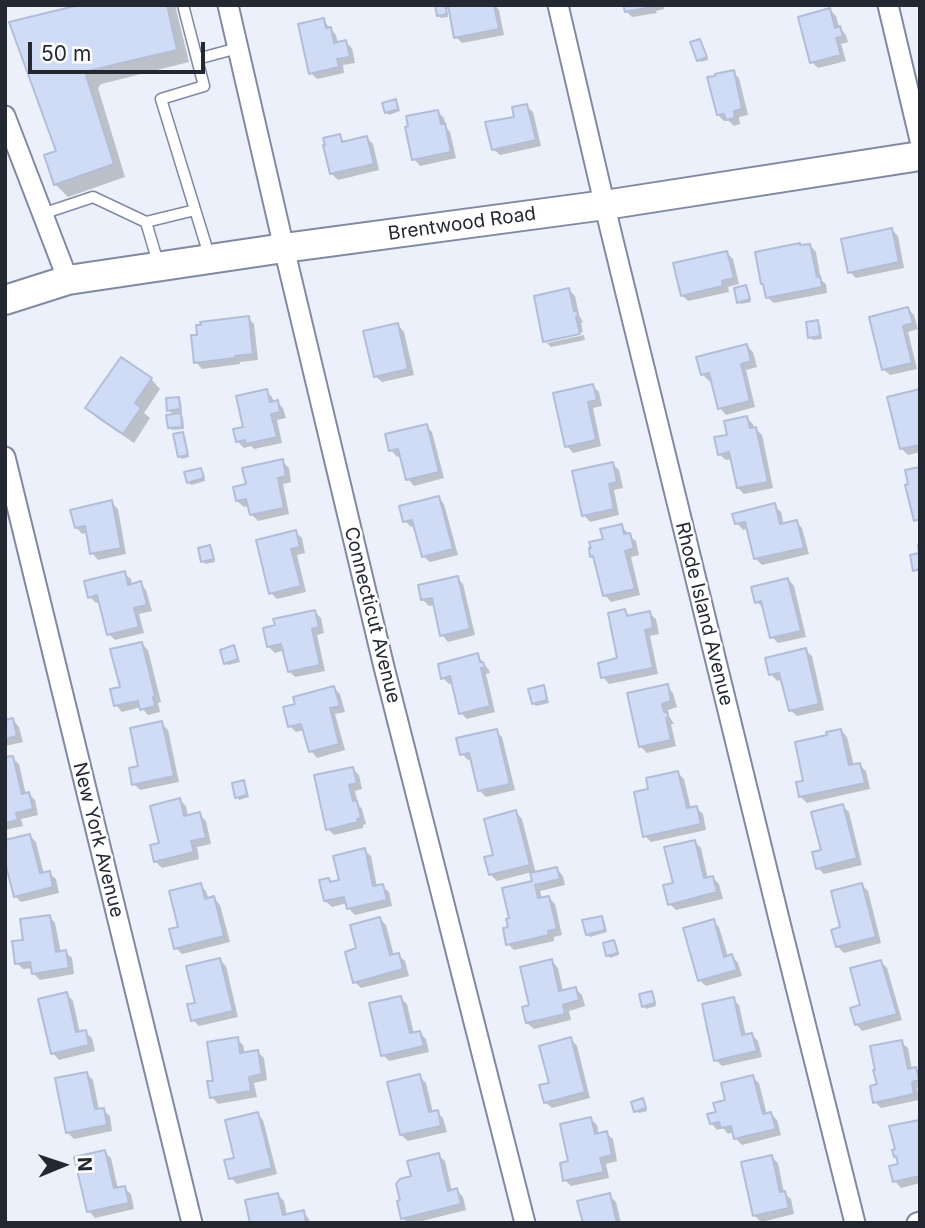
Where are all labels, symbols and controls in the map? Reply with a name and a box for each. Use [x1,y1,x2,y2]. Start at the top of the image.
scale bar [32,28,208,72]
text: 50 m [41,41,91,66]
street label: Brentwood Road [387,202,537,246]
street label: Rhode Island Avenue [670,520,738,708]
street label: Connecticut Avenue [339,524,405,706]
street label: New York Avenue [68,760,128,920]
north arrow [28,1130,98,1200]
text: N [73,1157,96,1172]

